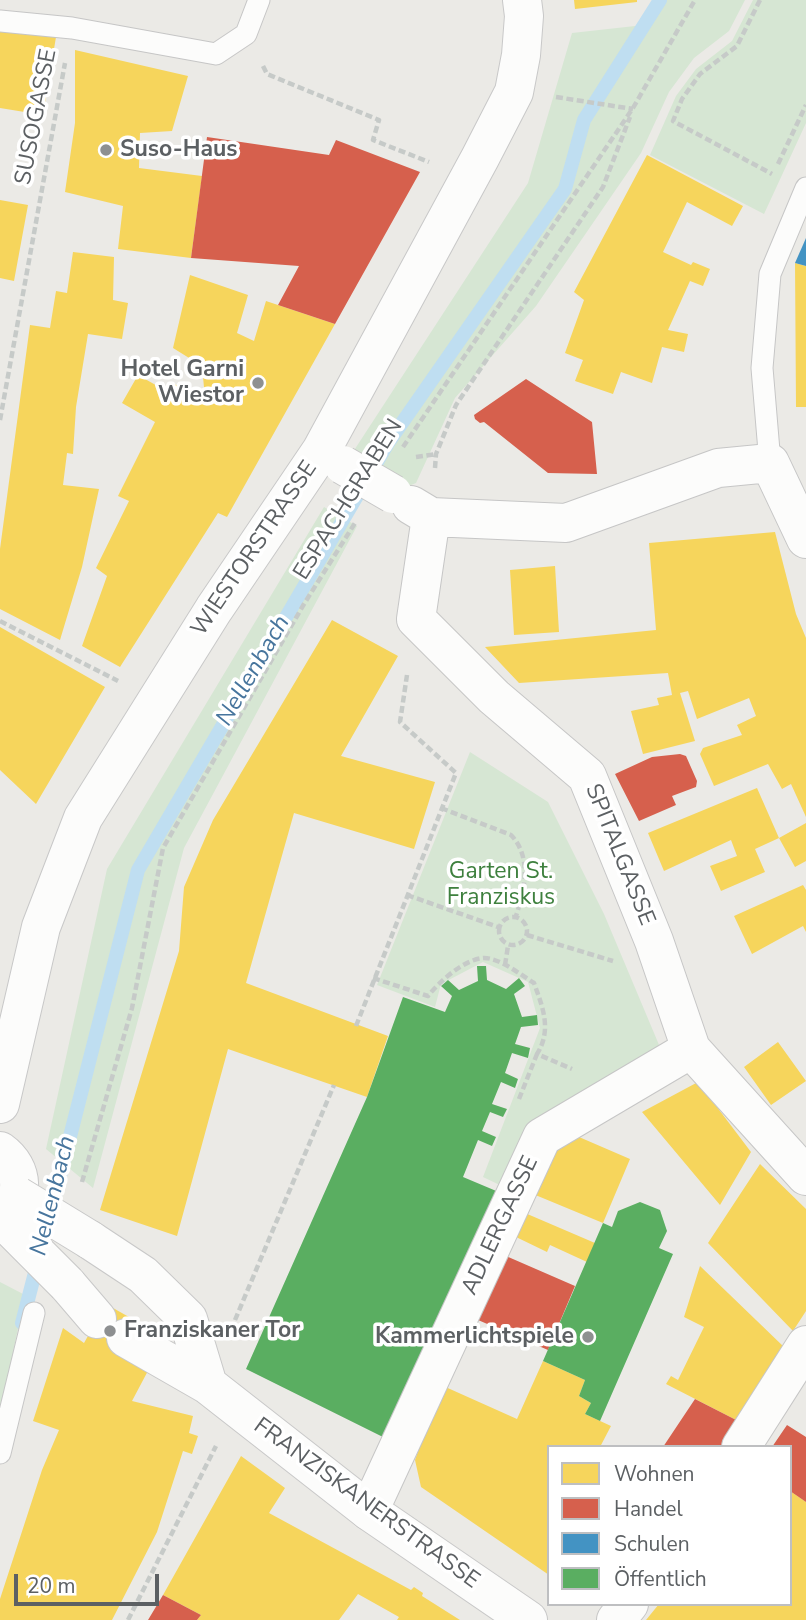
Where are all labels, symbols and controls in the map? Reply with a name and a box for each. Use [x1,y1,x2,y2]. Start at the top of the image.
street label: SUSOGASSE [10,47,64,187]
place label: Suso-Haus [120,136,238,164]
marker: Suso-Haus [98,142,114,158]
place label: Hotel Garni Wiestor [121,356,244,410]
marker: Hotel Garni Wiestor [250,375,266,391]
street label: ESPACHGRABEN [288,415,410,585]
street label: WIESTORSTRASSE [186,456,324,642]
water label: Nellenbach [211,611,297,731]
street label: SPITALGASSE [578,780,660,930]
park label: Garten St. Franziskus [447,858,555,912]
water label: Nellenbach [25,1133,83,1259]
street label: ADLERGASSE [457,1152,545,1300]
place label: Franziskaner Tor [124,1317,300,1345]
marker: Franziskaner Tor [102,1323,118,1339]
place label: Kammerlichtspiele [375,1323,574,1351]
marker: Kammerlichtspiele [580,1329,596,1345]
street label: FRANZISKANERSTRASSE [248,1413,484,1595]
legend [547,1445,792,1606]
text: Wohnen [614,1460,695,1488]
text: Handel [614,1495,683,1523]
text: Schulen [614,1530,690,1558]
scale bar [18,1560,163,1604]
text: Öffentlich [614,1565,707,1593]
text: 20 m [27,1572,76,1600]

